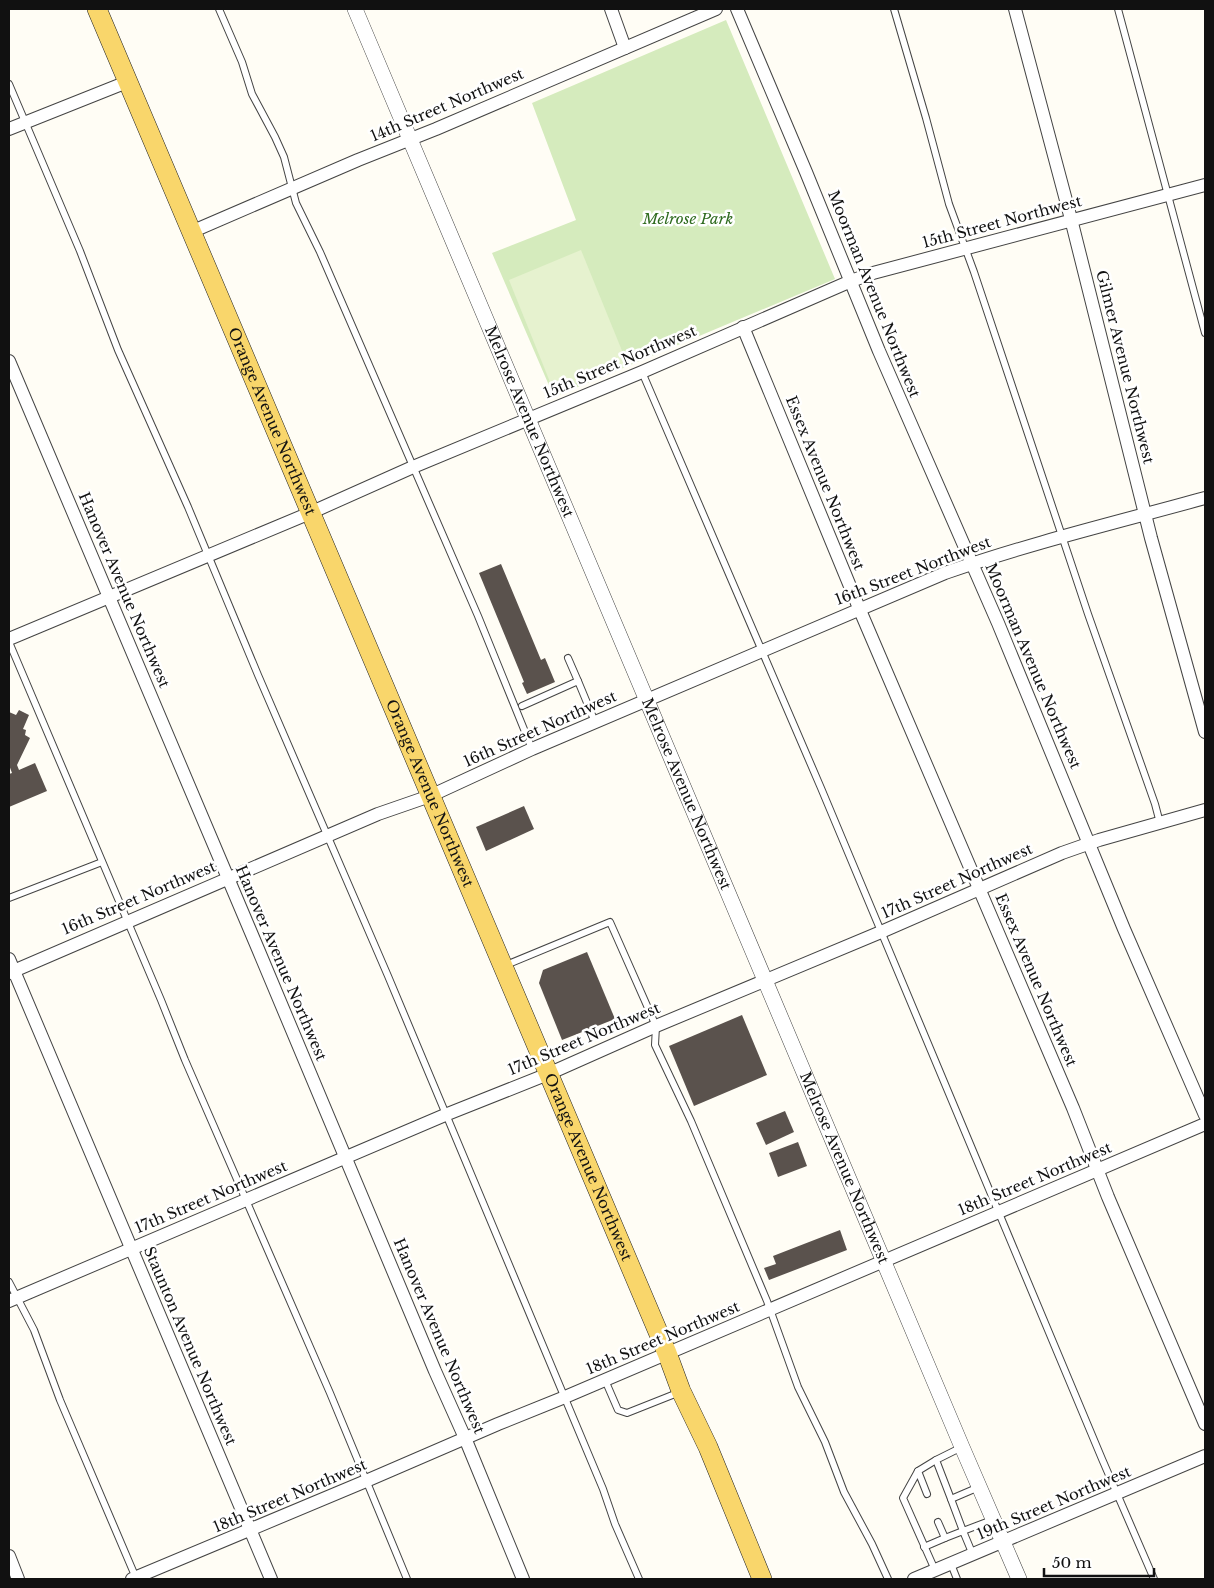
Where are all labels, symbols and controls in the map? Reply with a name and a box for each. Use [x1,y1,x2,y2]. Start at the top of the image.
street label: 14th Street Northwest [367,64,527,145]
street label: Moorman Avenue Northwest [824,187,925,401]
street label: 15th Street Northwest [920,191,1084,252]
park label: Melrose Park [642,209,733,228]
street label: Gilmer Avenue Northwest [1092,268,1159,466]
street label: 15th Street Northwest [540,321,699,402]
street label: Melrose Avenue Northwest [481,323,579,521]
street label: Orange Avenue Northwest [224,324,321,518]
street label: Essex Avenue Northwest [782,393,869,573]
street label: Hanover Avenue Northwest [75,489,174,691]
street label: 16th Street Northwest [832,532,994,609]
street label: Moorman Avenue Northwest [981,560,1086,772]
street label: 16th Street Northwest [460,686,619,771]
street label: Melrose Avenue Northwest [638,695,736,893]
street label: Orange Avenue Northwest [382,696,478,890]
street label: 17th Street Northwest [878,839,1036,922]
street label: 16th Street Northwest [59,856,219,939]
street label: Hanover Avenue Northwest [232,862,331,1064]
street label: Essex Avenue Northwest [991,890,1082,1070]
street label: 17th Street Northwest [505,998,663,1079]
street label: Melrose Avenue Northwest [796,1069,894,1267]
street label: Orange Avenue Northwest [540,1070,637,1264]
street label: 18th Street Northwest [955,1137,1115,1219]
street label: 17th Street Northwest [132,1156,290,1237]
street label: Hanover Avenue Northwest [390,1235,489,1437]
street label: Staunton Avenue Northwest [140,1243,241,1448]
street label: 18th Street Northwest [583,1296,743,1378]
street label: 18th Street Northwest [210,1454,370,1536]
street label: 19th Street Northwest [974,1461,1134,1544]
scale bar [1044,1546,1154,1578]
text: 50 m [1052,1553,1092,1572]

